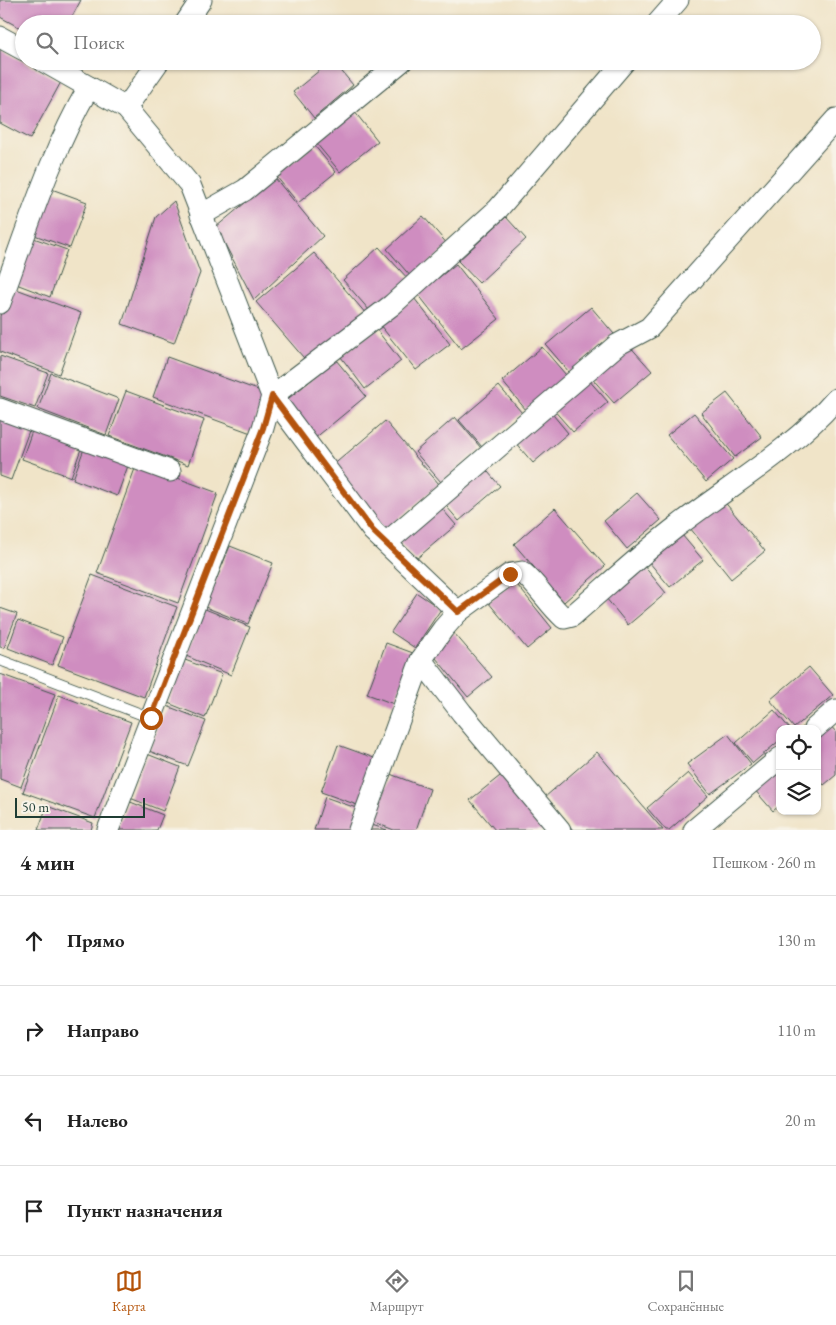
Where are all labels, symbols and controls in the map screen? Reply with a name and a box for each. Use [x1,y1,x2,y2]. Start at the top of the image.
search box [15,15,821,70]
icon: search [33,29,61,57]
text: Поиск [73,30,125,55]
route end [499,563,522,586]
route start [140,707,163,730]
map controls [776,725,821,815]
button: locate [776,725,821,770]
button: layers [776,770,821,815]
scale bar [15,795,145,818]
text: 50 m [22,798,49,816]
text: 4 мин [20,849,75,876]
text: Пешком · 260 m [712,852,816,873]
icon: ahead [20,927,48,955]
text: Прямо [67,928,125,953]
text: 130 m [777,930,816,951]
icon: right [20,1017,48,1045]
text: Направо [67,1018,139,1043]
text: 110 m [777,1020,816,1041]
icon: left [20,1107,48,1135]
text: Налево [67,1108,128,1133]
text: 20 m [785,1110,816,1131]
icon: arrive [20,1197,48,1225]
text: Пункт назначения [67,1198,223,1223]
tab: Карта [112,1267,146,1315]
tab: Маршрут [370,1267,423,1315]
tab: Сохранённые [648,1267,724,1315]

